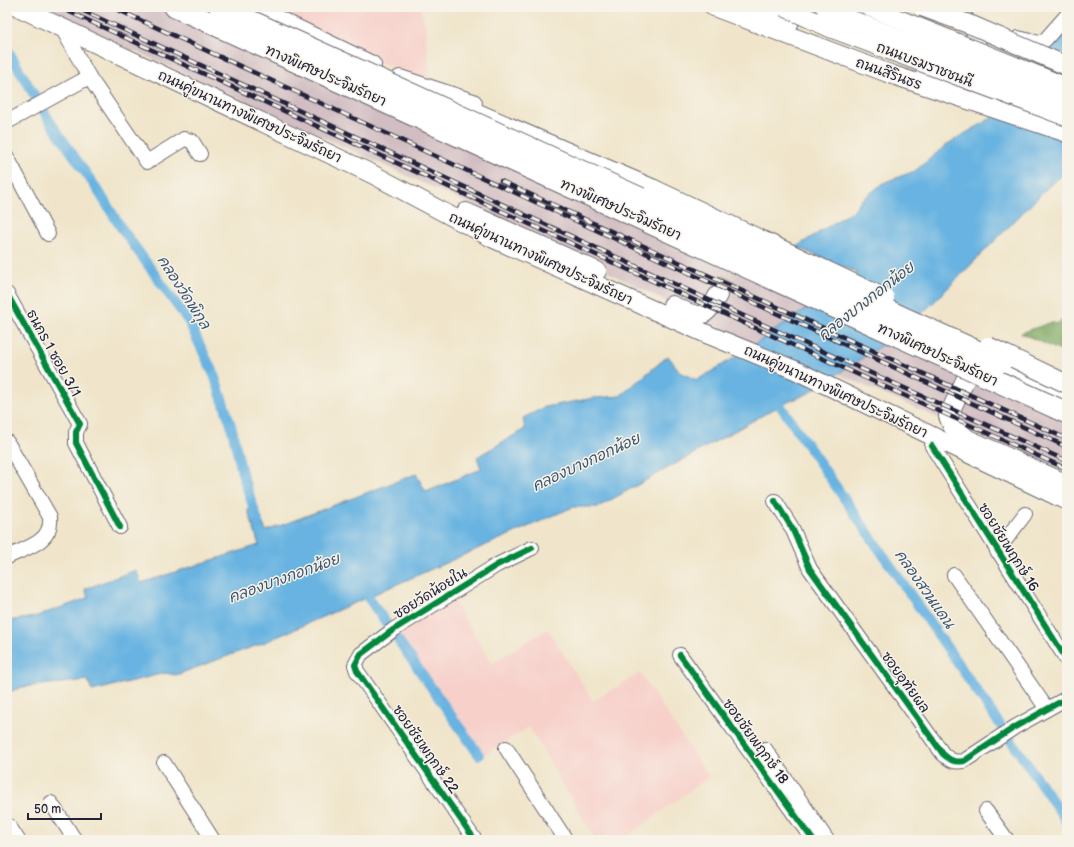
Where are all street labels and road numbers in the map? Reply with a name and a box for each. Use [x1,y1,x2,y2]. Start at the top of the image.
street label: ถนนบรมราชชนนี [874,38,976,91]
street label: ทางพิเศษประจิมรัถยา [263,41,389,110]
street label: ถนนสิรินธร [853,54,924,93]
street label: ถนนคู่ขนานทางพิเศษประจิมรัถยา [155,66,344,167]
street label: ทางพิเศษประจิมรัถยา [558,175,684,244]
street label: ถนนคู่ขนานทางพิเศษประจิมรัถยา [446,208,635,309]
street label: ธนกร 1 ซอย 3/1 [23,307,84,400]
street label: ทางพิเศษประจิมรัถยา [875,319,1001,390]
street label: ถนนคู่ขนานทางพิเศษประจิมรัถยา [741,341,930,442]
street label: ซอยชัยพฤกษ์ 16 [975,499,1044,595]
street label: ซอยวัดน้อยใน [390,563,471,623]
street label: ซอยอุทัยผล [877,648,933,717]
street label: ซอยชัยพฤกษ์ 18 [719,695,793,787]
street label: ซอยชัยพฤกษ์ 22 [389,701,464,797]

